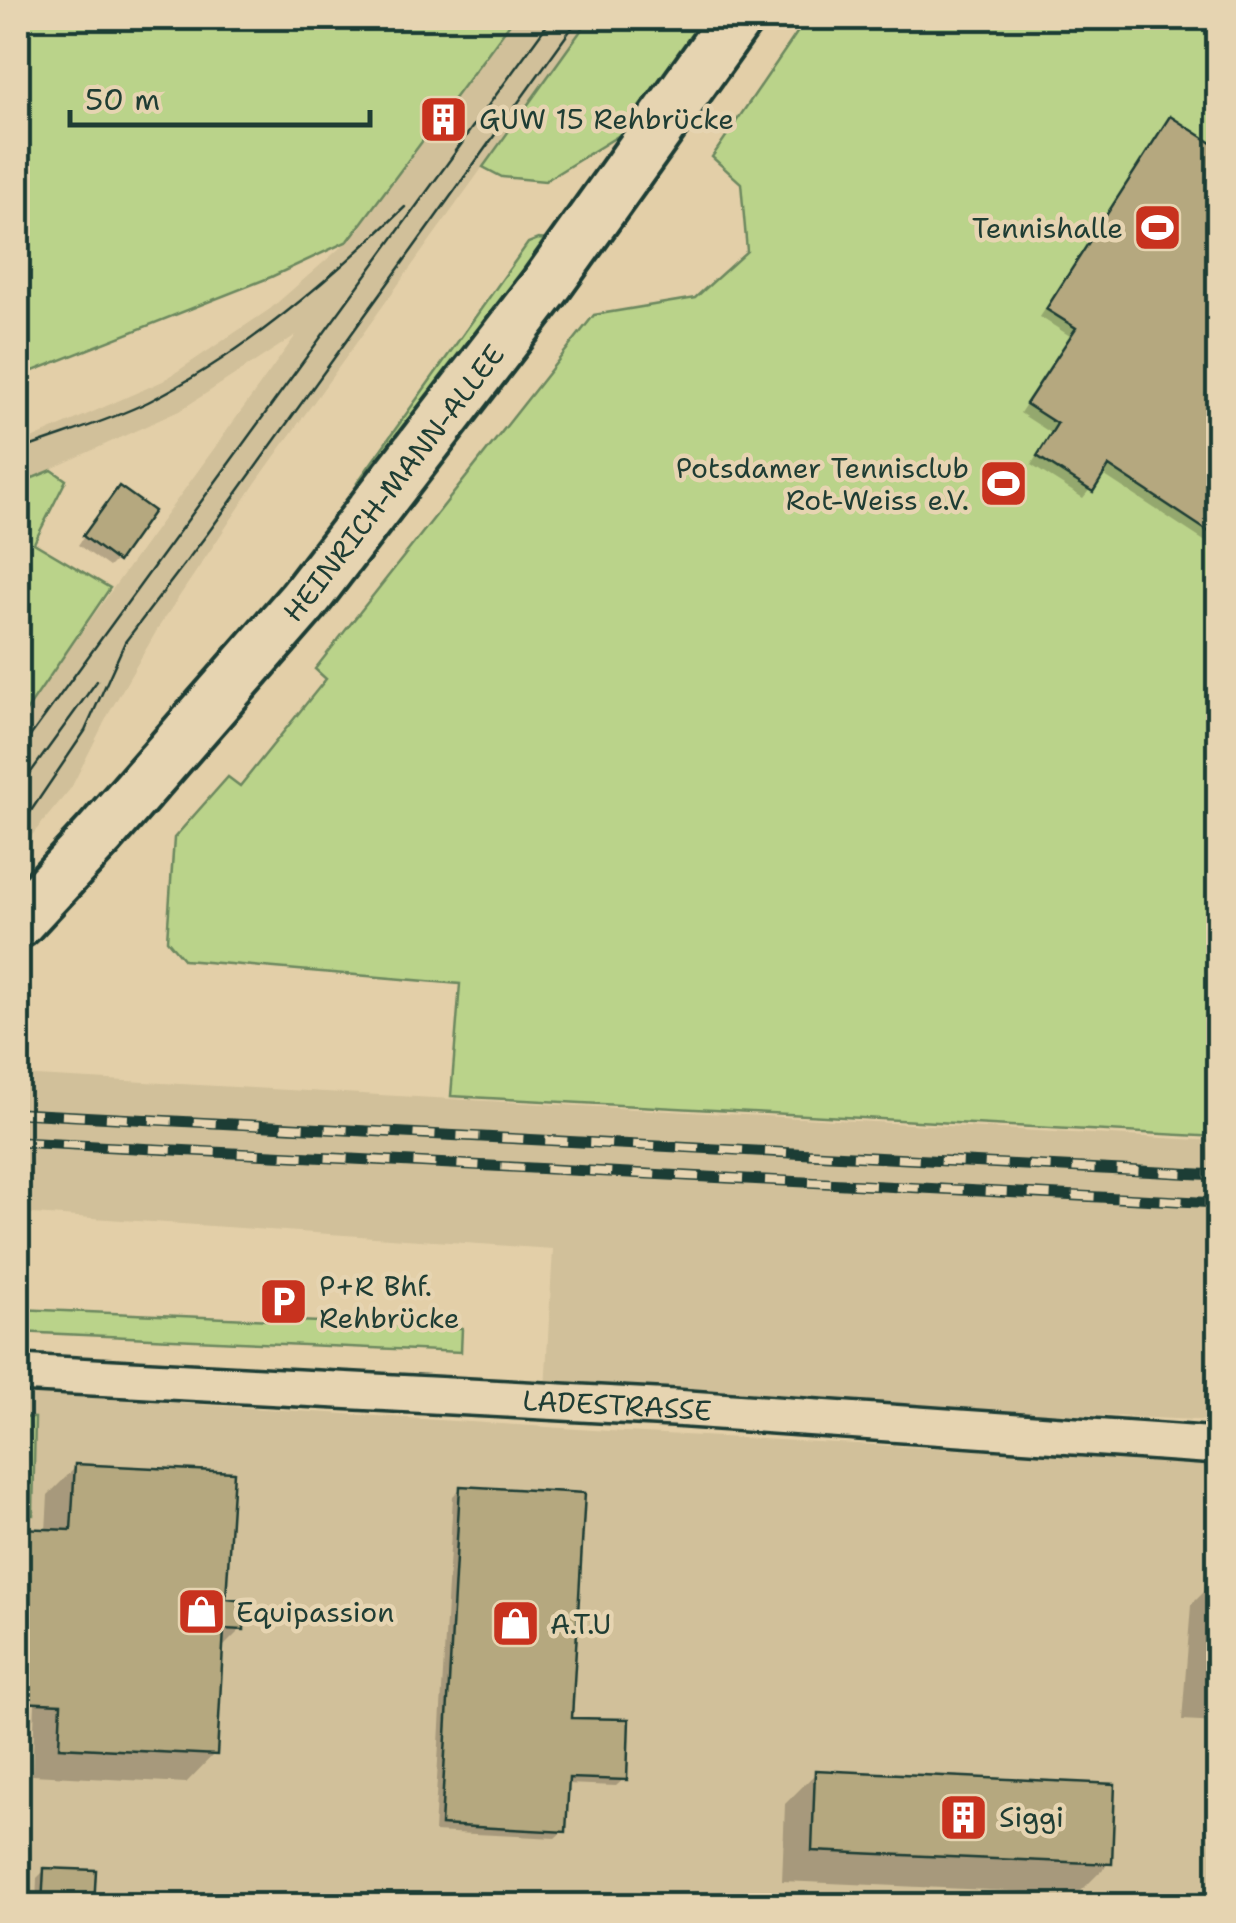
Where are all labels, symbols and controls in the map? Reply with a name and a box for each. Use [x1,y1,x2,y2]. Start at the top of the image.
scale bar [70,65,370,127]
text: 50 m [85,79,160,120]
building icon: GUW 15 Rehbrücke [418,93,470,145]
place label: GUW 15 Rehbrücke [479,100,734,138]
sports icon: Tennishalle [1132,202,1184,254]
place label: Tennishalle [972,209,1123,247]
street label: HEINRICH-MANN-ALLEE [274,336,513,630]
place label: Potsdamer Tennisclub Rot-Weiss e.V. [676,449,969,519]
sports icon: Potsdamer Tennisclub Rot-Weiss e.V. [978,458,1030,510]
place label: P+R Bhf. Rehbrücke [319,1267,460,1337]
parking icon: P+R Bhf. Rehbrücke [258,1276,310,1328]
street label: LADESTRASSE [522,1381,713,1430]
shop icon: Equipassion [175,1586,227,1638]
place label: Equipassion [236,1593,394,1631]
shop icon: A.T.U [489,1598,541,1650]
place label: A.T.U [550,1605,611,1643]
building icon: Siggi [938,1791,990,1843]
place label: Siggi [999,1798,1064,1836]

